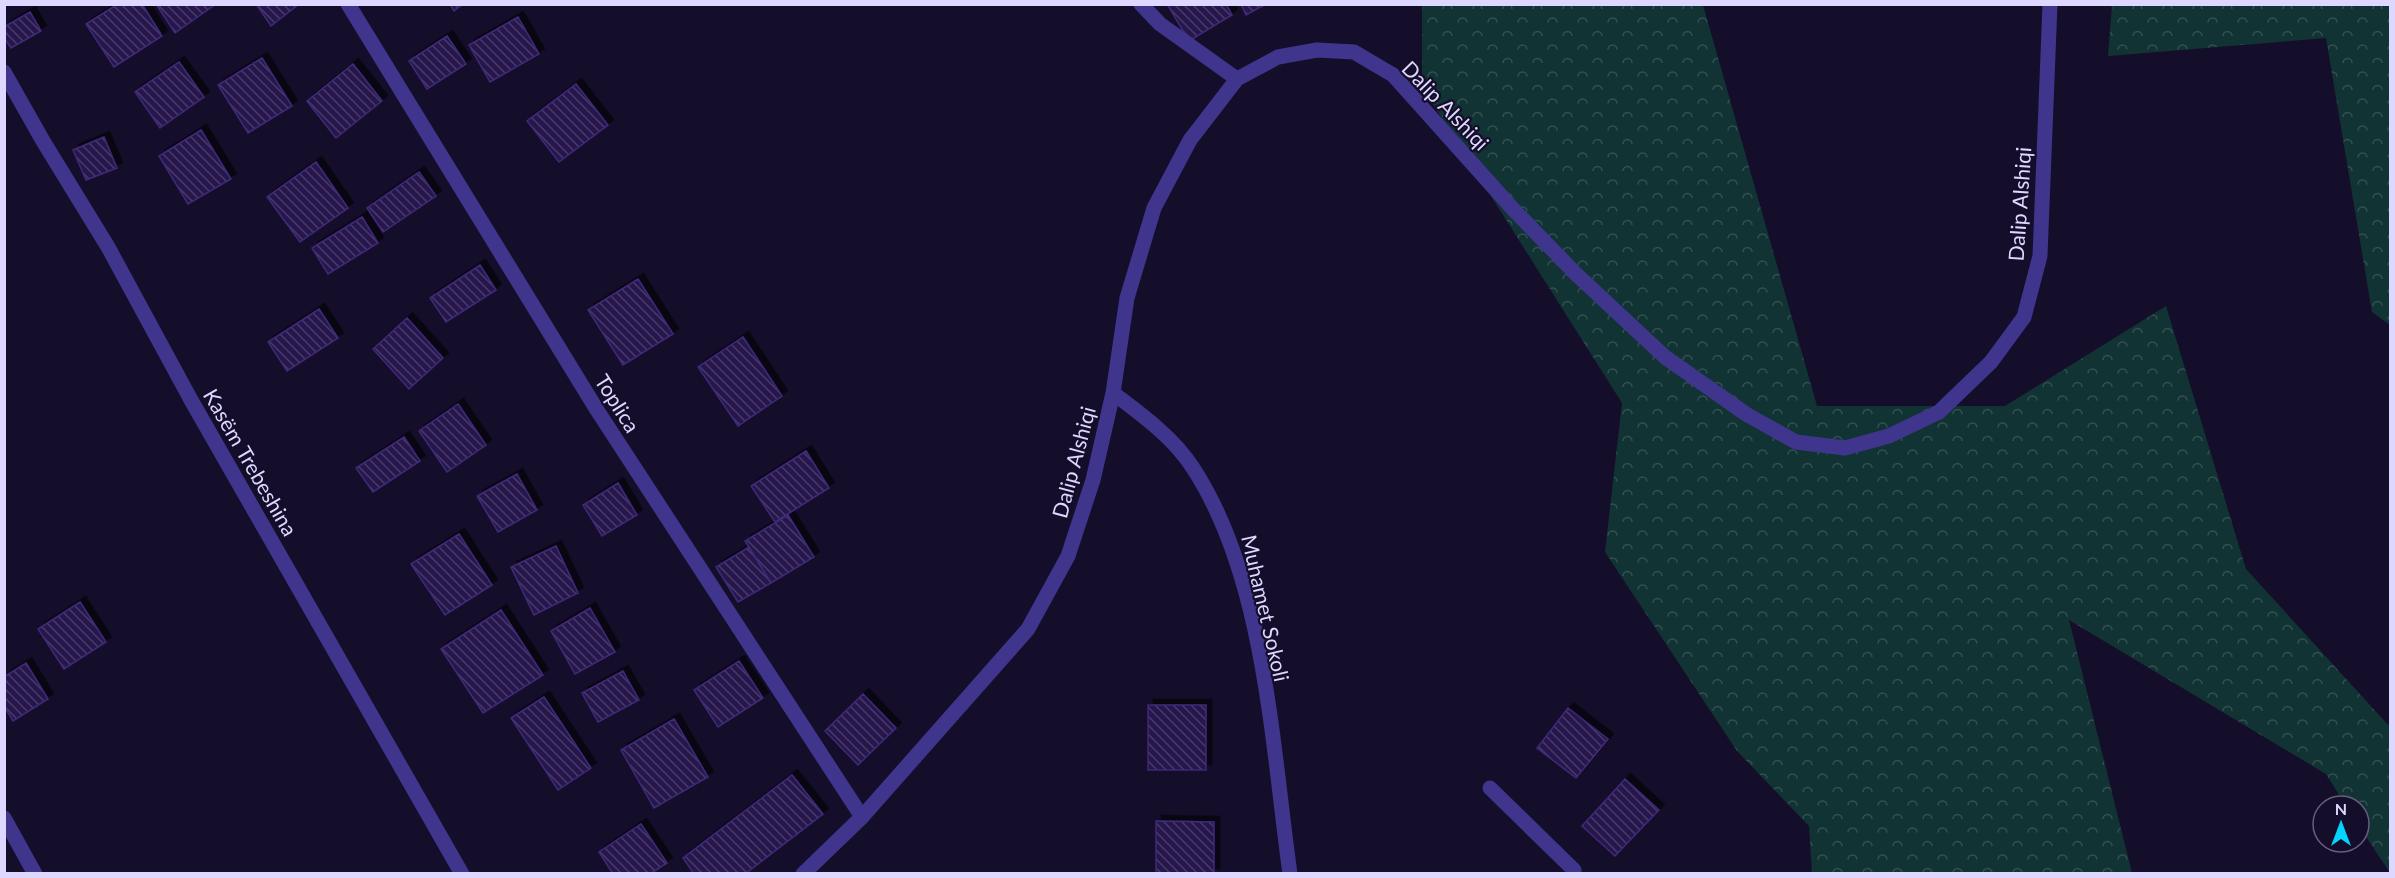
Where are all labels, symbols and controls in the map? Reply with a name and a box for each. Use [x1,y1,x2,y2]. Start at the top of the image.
street label: Dalip Alshiqi [1397,55,1495,155]
street label: Dalip Alshiqi [2003,146,2035,262]
street label: Toplica [590,369,646,437]
street label: Kasëm Trebeshina [199,384,303,540]
street label: Dalip Alshiqi [1046,404,1100,520]
street label: Muhamet Sokoli [1237,532,1295,684]
north arrow [2311,794,2371,854]
text: N [2335,799,2347,818]

